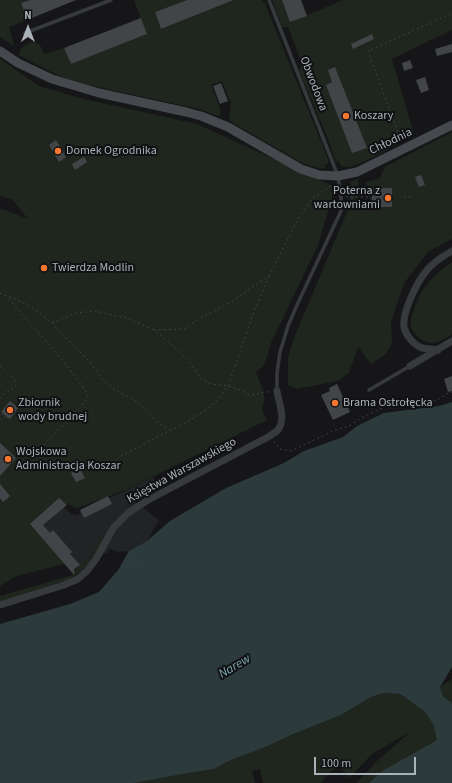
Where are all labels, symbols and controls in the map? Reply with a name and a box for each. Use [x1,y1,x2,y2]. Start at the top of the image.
north arrow [8,8,48,48]
text: N [24,8,32,23]
street label: Obwodowa [296,55,330,113]
place label: Koszary [354,109,393,123]
marker: Koszary [341,111,351,121]
street label: Chłodnia [367,126,415,158]
place label: Domek Ogrodnika [66,144,157,158]
marker: Domek Ogrodnika [53,146,63,156]
place label: Poterna z wartowniami [314,184,380,212]
marker: Poterna z wartowniami [383,193,393,203]
place label: Twierdza Modlin [52,261,134,275]
marker: Twierdza Modlin [39,263,49,273]
place label: Zbiornik wody brudnej [18,396,87,424]
place label: Brama Ostrołęcka [343,396,433,410]
marker: Brama Ostrołęcka [330,398,340,408]
marker: Zbiornik wody brudnej [5,405,15,415]
street label: Księstwa Warszawskiego [125,435,239,507]
place label: Wojskowa Administracja Koszar [16,445,121,473]
marker: Wojskowa Administracja Koszar [3,454,13,464]
water label: Narew [216,651,254,683]
scale bar [316,749,418,775]
text: 100 m [321,755,351,772]

